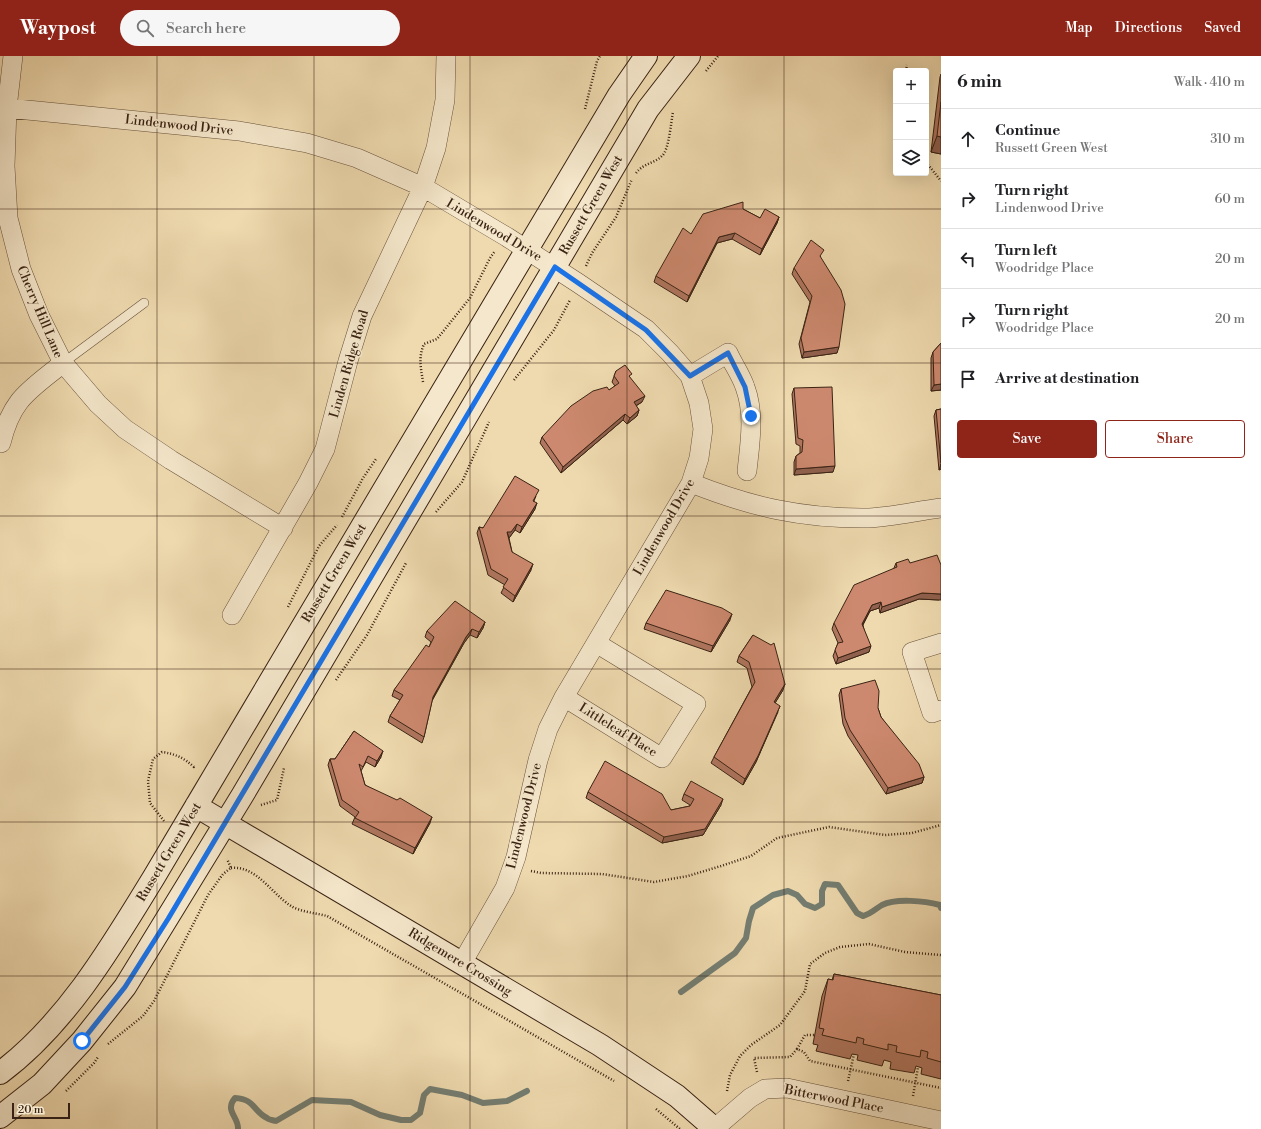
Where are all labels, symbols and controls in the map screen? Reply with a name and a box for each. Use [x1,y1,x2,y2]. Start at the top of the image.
search box [120,10,400,46]
text: Waypost [20,16,96,40]
icon: search [134,17,156,39]
text: Search here [166,19,246,38]
text: Map [1065,19,1093,37]
text: Directions [1115,19,1182,37]
text: Saved [1204,19,1241,37]
map controls [893,68,929,176]
button: + [893,68,929,104]
text: 6 min [957,71,1002,93]
text: Walk · 410 m [1174,74,1245,90]
button: − [893,104,929,140]
street label: Lindenwood Drive [124,111,234,139]
text: Continue [995,121,1060,140]
icon: ahead [957,128,979,150]
text: 310 m [1210,131,1245,147]
button: layers [893,140,929,176]
text: Russett Green West [995,140,1108,156]
street label: Russett Green West [556,152,626,258]
text: Turn right [995,181,1069,200]
icon: right [957,188,979,210]
text: 60 m [1214,191,1245,207]
street label: Lindenwood Drive [443,195,545,265]
text: Lindenwood Drive [995,200,1104,216]
text: Turn left [995,241,1057,260]
icon: left [957,248,979,270]
text: 20 m [1215,251,1245,267]
text: Woodridge Place [995,260,1094,276]
street label: Cherry Hill Lane [13,263,67,361]
text: Turn right [995,301,1069,320]
street label: Linden Ridge Road [326,308,372,420]
icon: right [957,308,979,330]
text: 20 m [1215,311,1245,327]
text: Woodridge Place [995,320,1094,336]
icon: arrive [957,368,979,390]
text: Arrive at destination [995,369,1139,388]
route end [742,407,760,425]
button: Save [957,420,1097,458]
button: Share [1105,420,1245,458]
street label: Lindenwood Drive [630,475,698,578]
street label: Russett Green West [298,520,370,625]
street label: Littleleaf Place [576,700,660,761]
street label: Lindenwood Drive [503,761,545,871]
street label: Russett Green West [133,799,205,904]
street label: Ridgemere Crossing [405,925,515,999]
route start [73,1032,91,1050]
street label: Bitterwood Place [782,1081,886,1117]
scale bar [12,1101,70,1120]
text: 20 m [18,1103,43,1117]

